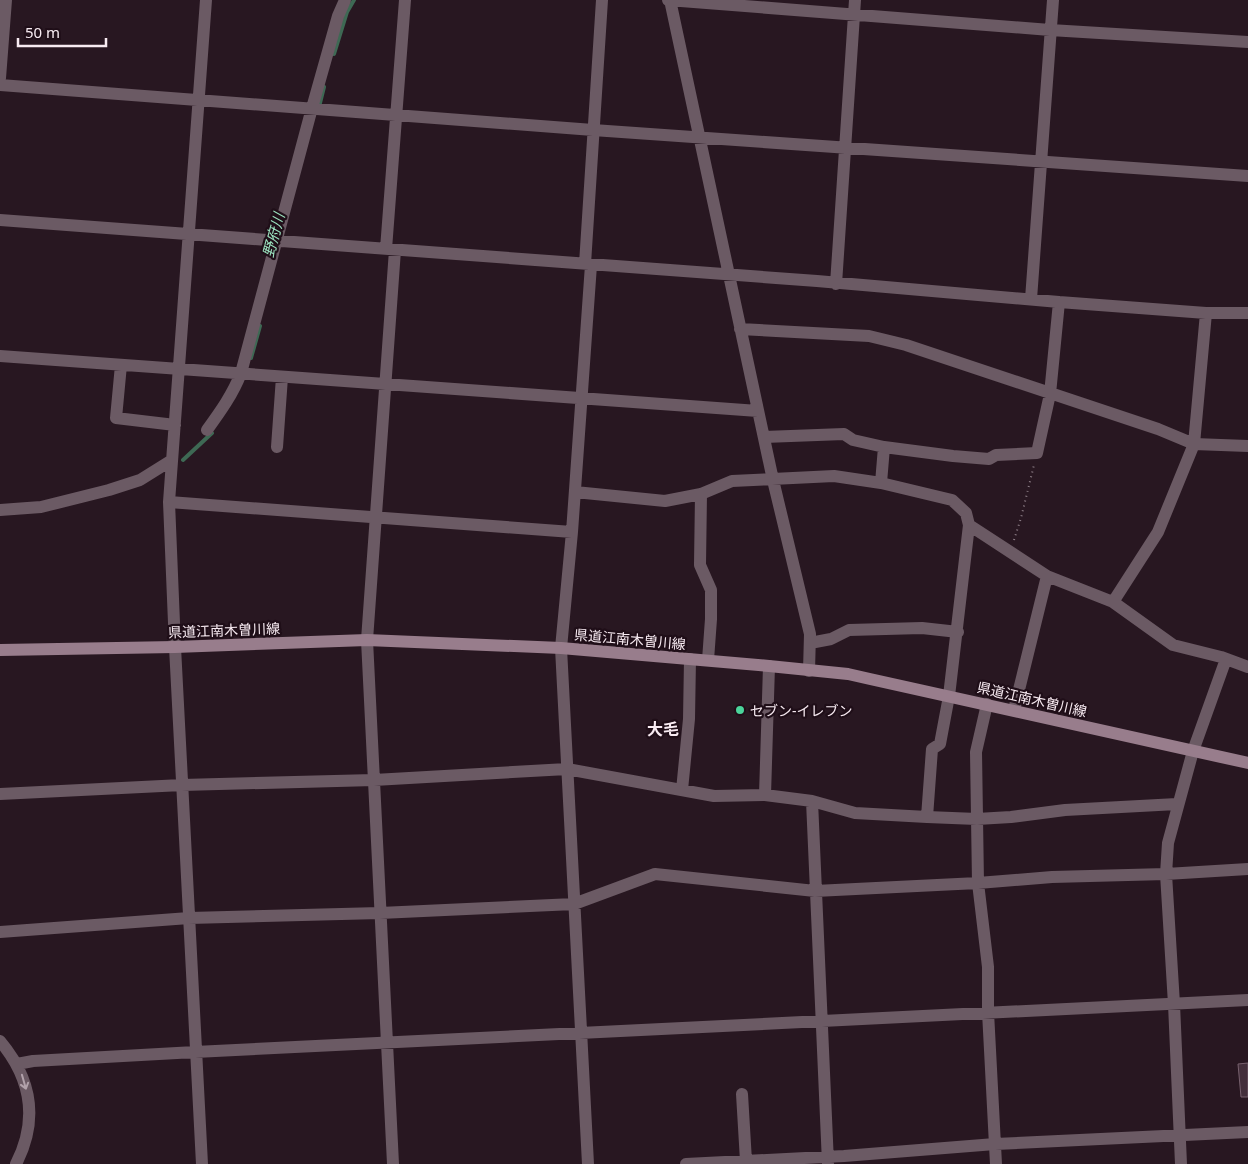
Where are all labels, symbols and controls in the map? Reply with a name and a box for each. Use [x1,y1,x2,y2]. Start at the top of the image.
scale bar [18,15,105,47]
text: 50 m [25,22,60,42]
water label: 野府川 [258,209,289,259]
street label: 県道江南木曽川線 [168,619,280,641]
street label: 県道江南木曽川線 [573,625,687,653]
street label: 県道江南木曽川線 [975,677,1089,721]
place label: セブン-イレブン [750,701,853,720]
marker: セブン-イレブン [734,704,746,716]
district label: 大毛 [647,718,679,740]
one-way arrow [20,1074,30,1090]

